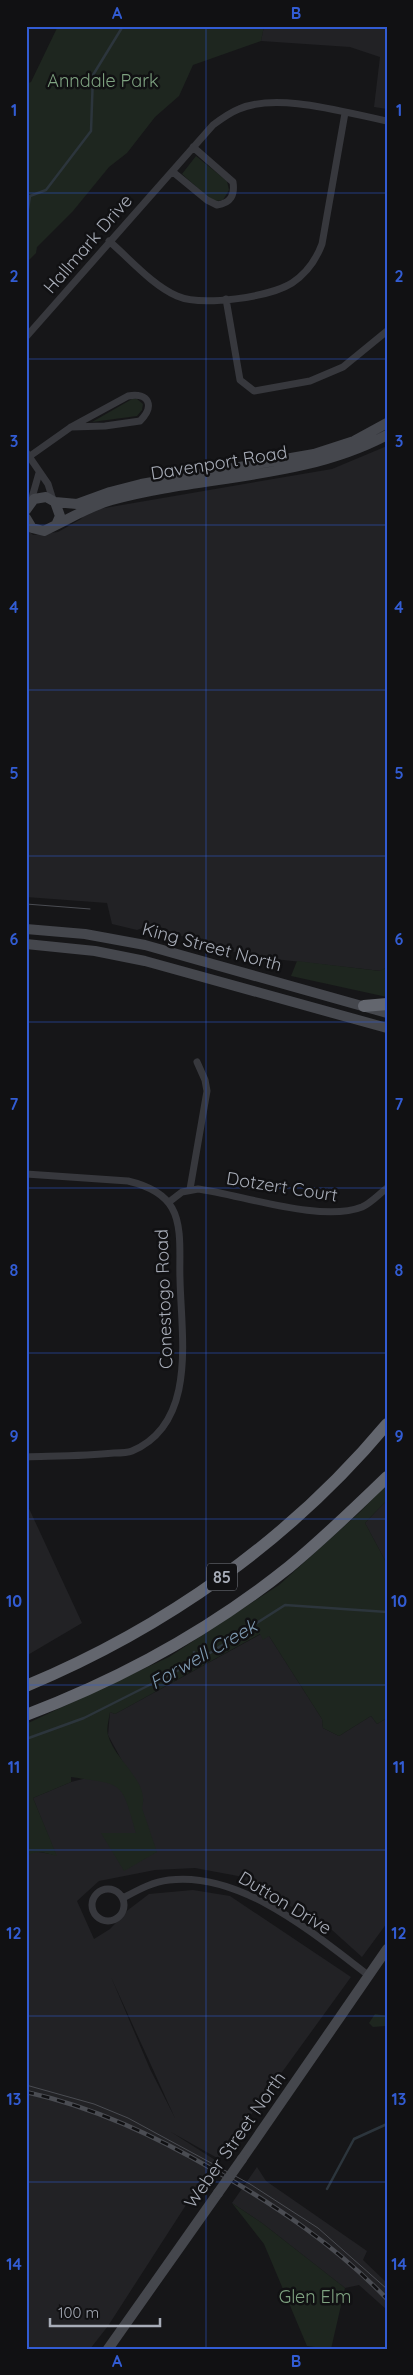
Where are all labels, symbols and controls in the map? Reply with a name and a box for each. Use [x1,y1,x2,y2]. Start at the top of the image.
text: A [112,3,123,23]
text: B [291,3,301,23]
park label: Anndale Park [47,69,159,92]
text: 1 [11,100,17,120]
text: 1 [396,100,402,120]
street label: Hallmark Drive [38,189,137,298]
text: 2 [9,266,19,286]
text: 2 [394,266,404,286]
text: 3 [10,431,18,451]
text: 3 [395,431,403,451]
street label: Davenport Road [149,440,289,485]
text: 4 [9,597,19,617]
text: 4 [394,597,404,617]
text: 5 [9,763,19,783]
text: 5 [394,763,404,783]
street label: King Street North [140,917,285,976]
text: 6 [10,929,19,949]
text: 6 [395,929,404,949]
text: 7 [10,1094,19,1114]
text: 7 [395,1094,404,1114]
street label: Dotzert Court [225,1166,339,1207]
street label: Conestogo Road [150,1229,177,1369]
text: 8 [10,1260,19,1280]
text: 8 [395,1260,404,1280]
text: 9 [9,1426,19,1446]
text: 9 [394,1426,404,1446]
road number: 85 [207,1564,237,1590]
text: 10 [6,1591,22,1611]
text: 10 [391,1591,407,1611]
water label: Forwell Creek [145,1613,263,1694]
text: 11 [8,1757,20,1777]
text: 11 [393,1757,405,1777]
street label: Dutton Drive [234,1866,336,1939]
text: 12 [6,1923,22,1943]
text: 12 [391,1923,407,1943]
street label: Weber Street North [179,2067,290,2212]
text: 13 [7,2089,21,2109]
text: 13 [392,2089,406,2109]
text: 14 [6,2254,22,2274]
text: 14 [391,2254,407,2274]
park label: Glen Elm [279,2285,351,2308]
scale bar [50,2295,160,2327]
text: 100 m [58,2303,99,2322]
text: A [112,2351,123,2371]
text: B [291,2351,301,2371]

